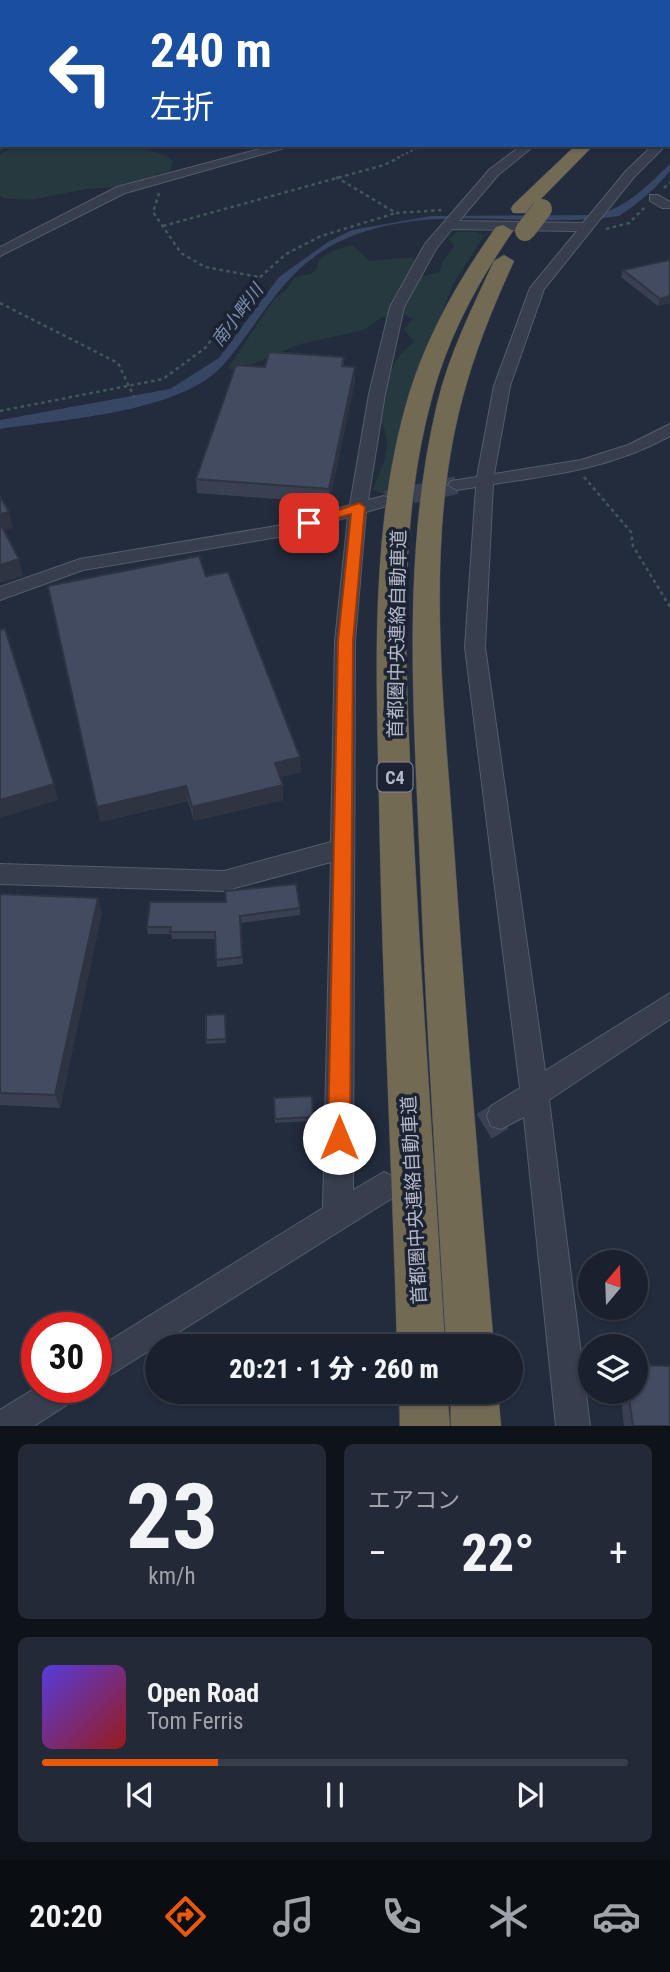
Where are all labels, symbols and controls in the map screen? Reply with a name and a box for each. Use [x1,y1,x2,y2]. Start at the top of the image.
text: 240 m [150,22,272,79]
icon: left [35,28,126,119]
text: 左折 [150,88,214,126]
water label: 南小畔川 [207,278,268,350]
pin [279,493,339,553]
icon: arrive [290,504,328,542]
street label: 首都圏中央連絡自動車道 [384,529,410,739]
road number: C4 [378,762,412,792]
street label: 首都圏中央連絡自動車道 [397,1095,431,1305]
position arrow [302,1101,376,1175]
north arrow [578,1250,648,1320]
map controls [578,1250,648,1404]
speed limit sign: 30 [21,1312,112,1403]
button: layers [578,1334,648,1404]
text: 20:21 · 1 分 · 260 m [229,1354,439,1384]
text: 23 [126,1464,218,1570]
text: エアコン [368,1487,460,1514]
text: 22° [461,1523,535,1584]
text: − [368,1531,387,1575]
text: + [609,1531,628,1575]
text: km/h [148,1563,196,1590]
text: Open Road [147,1678,259,1708]
text: Tom Ferris [147,1708,243,1735]
icon: previous [121,1776,159,1814]
icon: pause [316,1776,354,1814]
icon: next [511,1776,549,1814]
icon: directions [161,1892,210,1941]
icon: music [269,1892,318,1941]
icon: phone [377,1892,426,1941]
icon: climate [484,1892,533,1941]
icon: car [592,1892,641,1941]
text: 20:20 [29,1897,103,1935]

